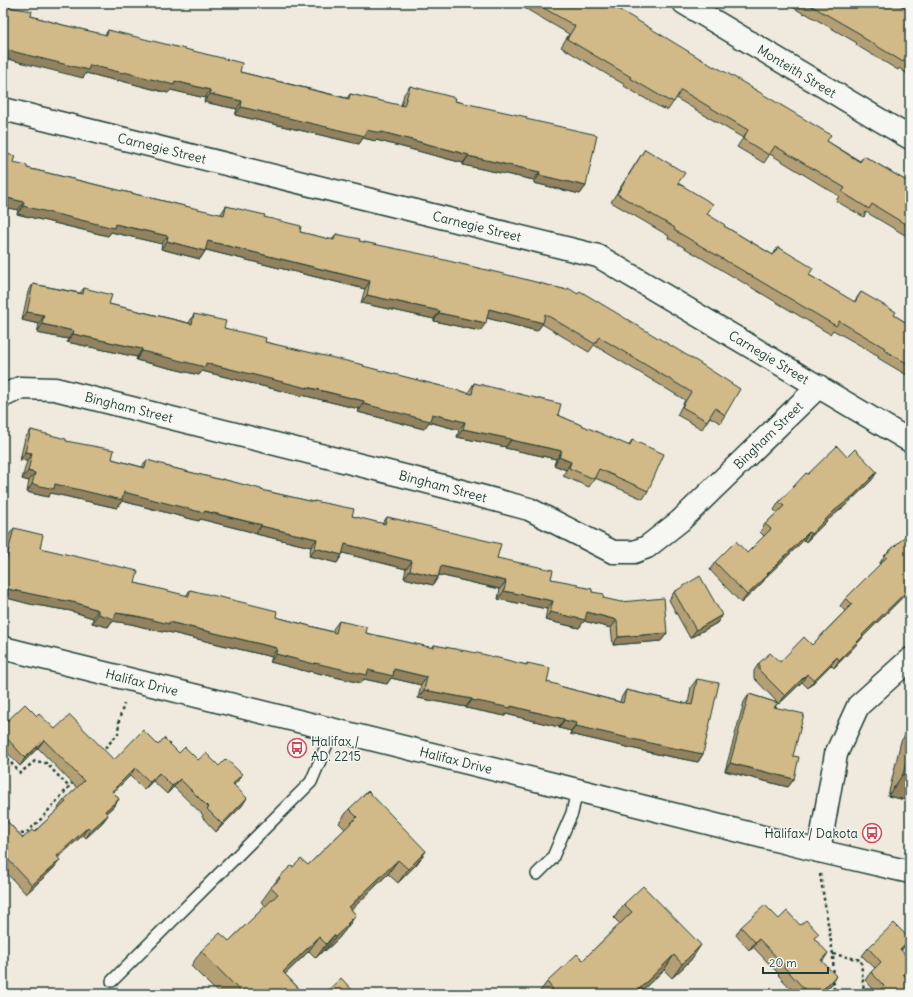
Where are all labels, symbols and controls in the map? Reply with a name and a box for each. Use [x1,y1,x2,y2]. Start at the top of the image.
street label: Monteith Street [754,41,840,102]
street label: Carnegie Street [116,129,209,168]
street label: Carnegie Street [431,207,524,246]
street label: Carnegie Street [725,327,813,388]
street label: Bingham Street [83,388,175,427]
street label: Bingham Street [730,397,807,473]
street label: Bingham Street [397,467,489,507]
street label: Halifax Drive [104,665,180,700]
place label: Halifax / AD. 2215 [311,733,361,765]
bus stop icon: Halifax / AD. 2215 [286,737,308,759]
street label: Halifax Drive [418,743,494,778]
bus stop icon: Halifax / Dakota [861,822,883,844]
place label: Halifax / Dakota [764,825,858,842]
scale bar [763,949,828,975]
text: 20 m [769,955,797,970]

